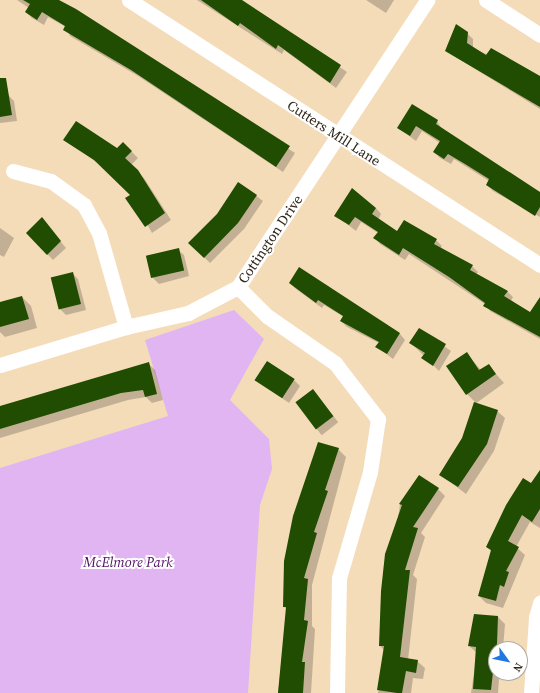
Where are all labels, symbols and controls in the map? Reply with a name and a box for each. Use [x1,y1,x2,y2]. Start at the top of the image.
street label: Cutters Mill Lane [284,97,384,169]
street label: Cottington Drive [234,192,306,286]
park label: McElmore Park [83,554,173,570]
north arrow [488,641,528,681]
text: N [509,660,526,675]

